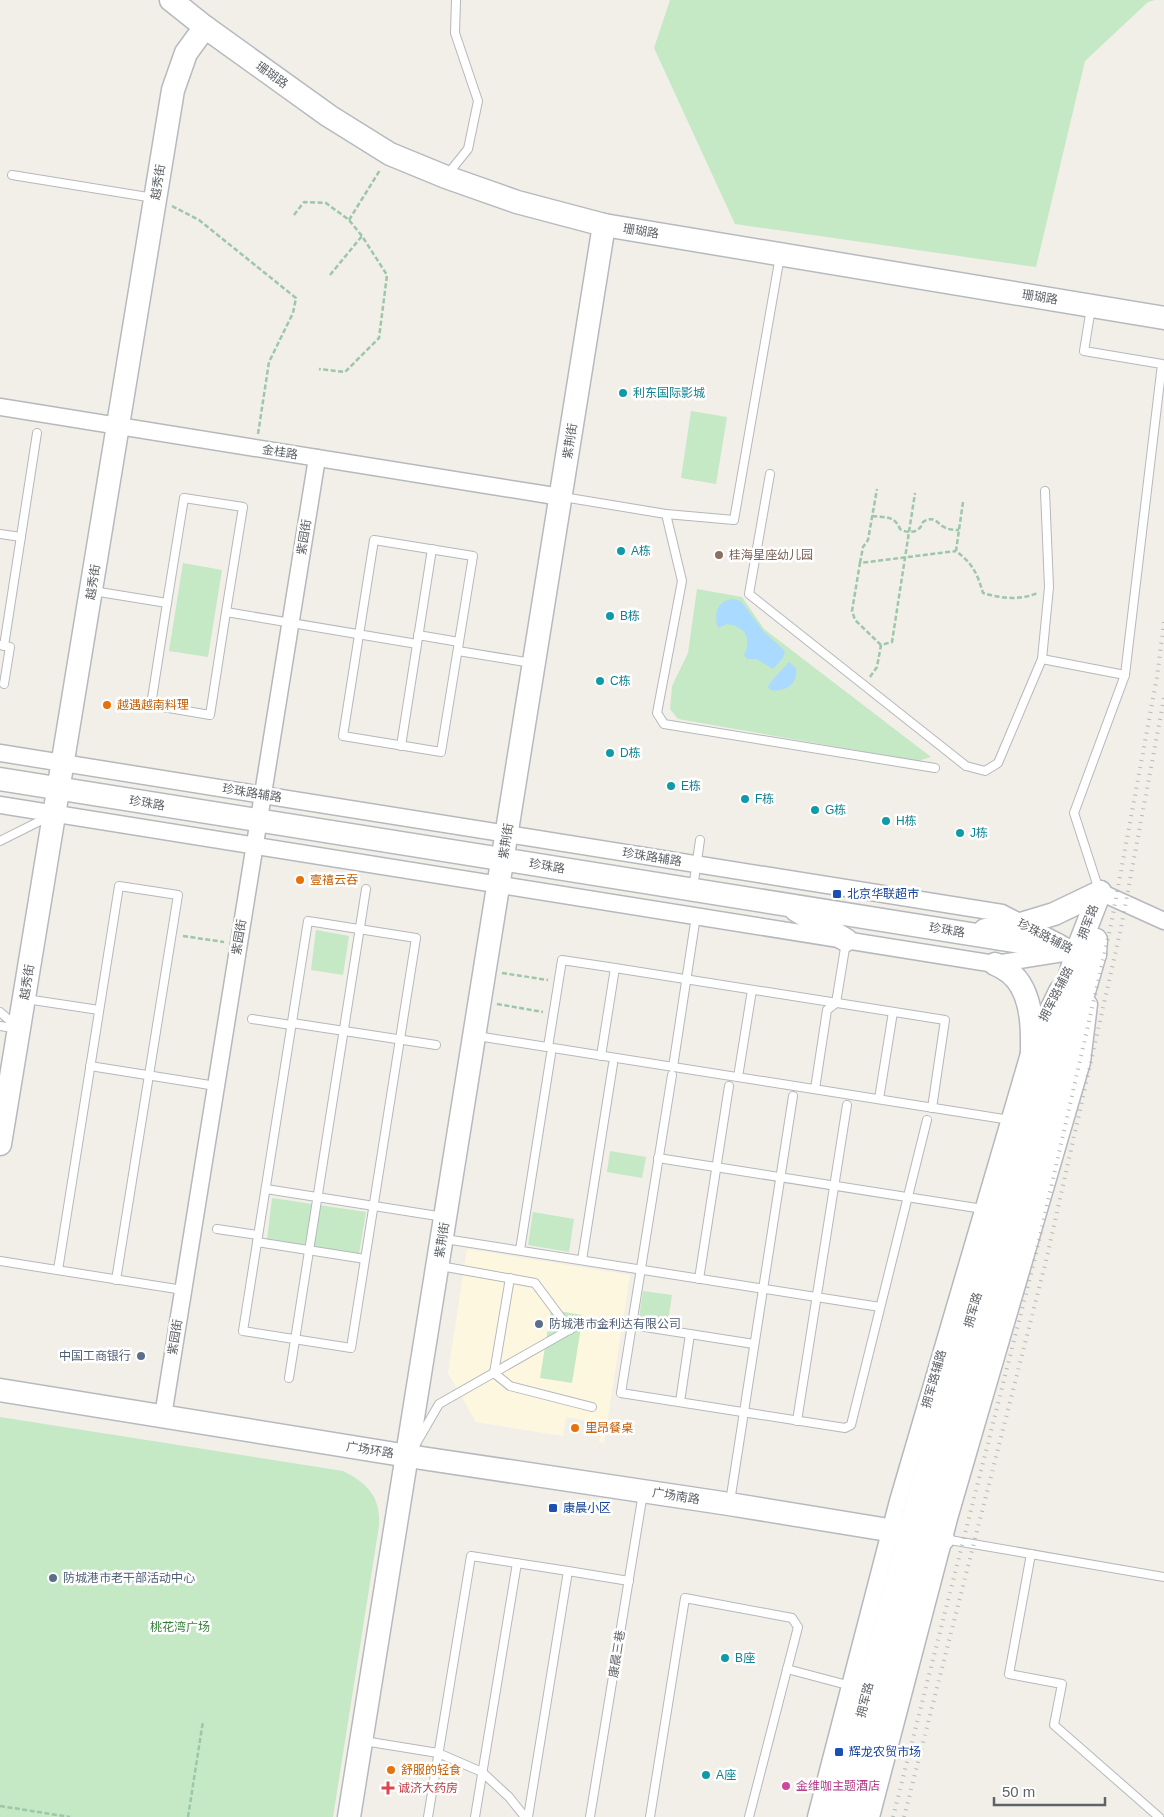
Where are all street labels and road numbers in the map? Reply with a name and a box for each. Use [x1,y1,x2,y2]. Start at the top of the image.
street label: 珊瑚路 [253,59,291,91]
street label: 越秀街 [148,163,168,201]
street label: 珊瑚路 [622,221,660,241]
street label: 珊瑚路 [1021,287,1059,307]
street label: 紫荆街 [560,422,580,460]
street label: 金桂路 [261,442,299,462]
street label: 紫园街 [294,518,314,556]
street label: 越秀街 [83,563,103,601]
street label: 珍珠路辅路 [221,781,283,805]
street label: 珍珠路 [128,793,166,813]
street label: 紫荆街 [496,822,516,860]
street label: 珍珠路辅路 [621,845,683,869]
street label: 珍珠路 [528,856,566,876]
street label: 拥军路 [1075,903,1101,941]
street label: 珍珠路辅路 [1015,916,1075,956]
street label: 紫园街 [229,918,249,956]
street label: 珍珠路 [928,920,966,940]
street label: 越秀街 [17,963,37,1001]
street label: 拥军路辅路 [1036,964,1076,1024]
street label: 紫荆街 [432,1221,452,1259]
street label: 拥军路 [961,1291,985,1329]
street label: 紫园街 [165,1318,185,1356]
street label: 拥军路辅路 [919,1348,949,1410]
street label: 广场环路 [345,1439,395,1461]
street label: 广场南路 [651,1485,701,1507]
street label: 康晨三巷 [606,1629,628,1679]
street label: 拥军路 [854,1681,876,1719]

